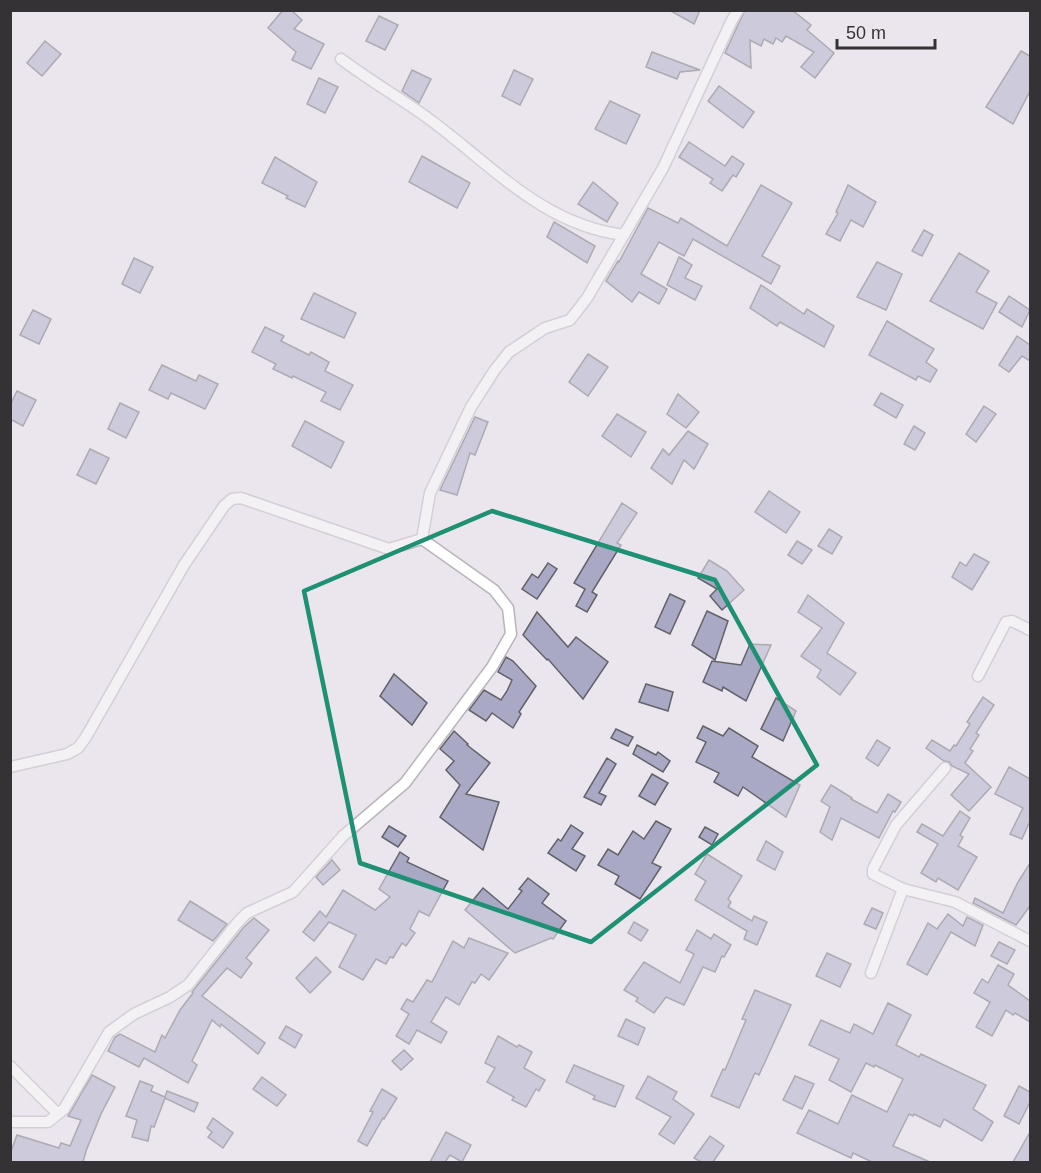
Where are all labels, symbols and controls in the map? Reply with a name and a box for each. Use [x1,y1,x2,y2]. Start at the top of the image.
scale bar [837,12,934,50]
text: 50 m [846,23,886,43]

